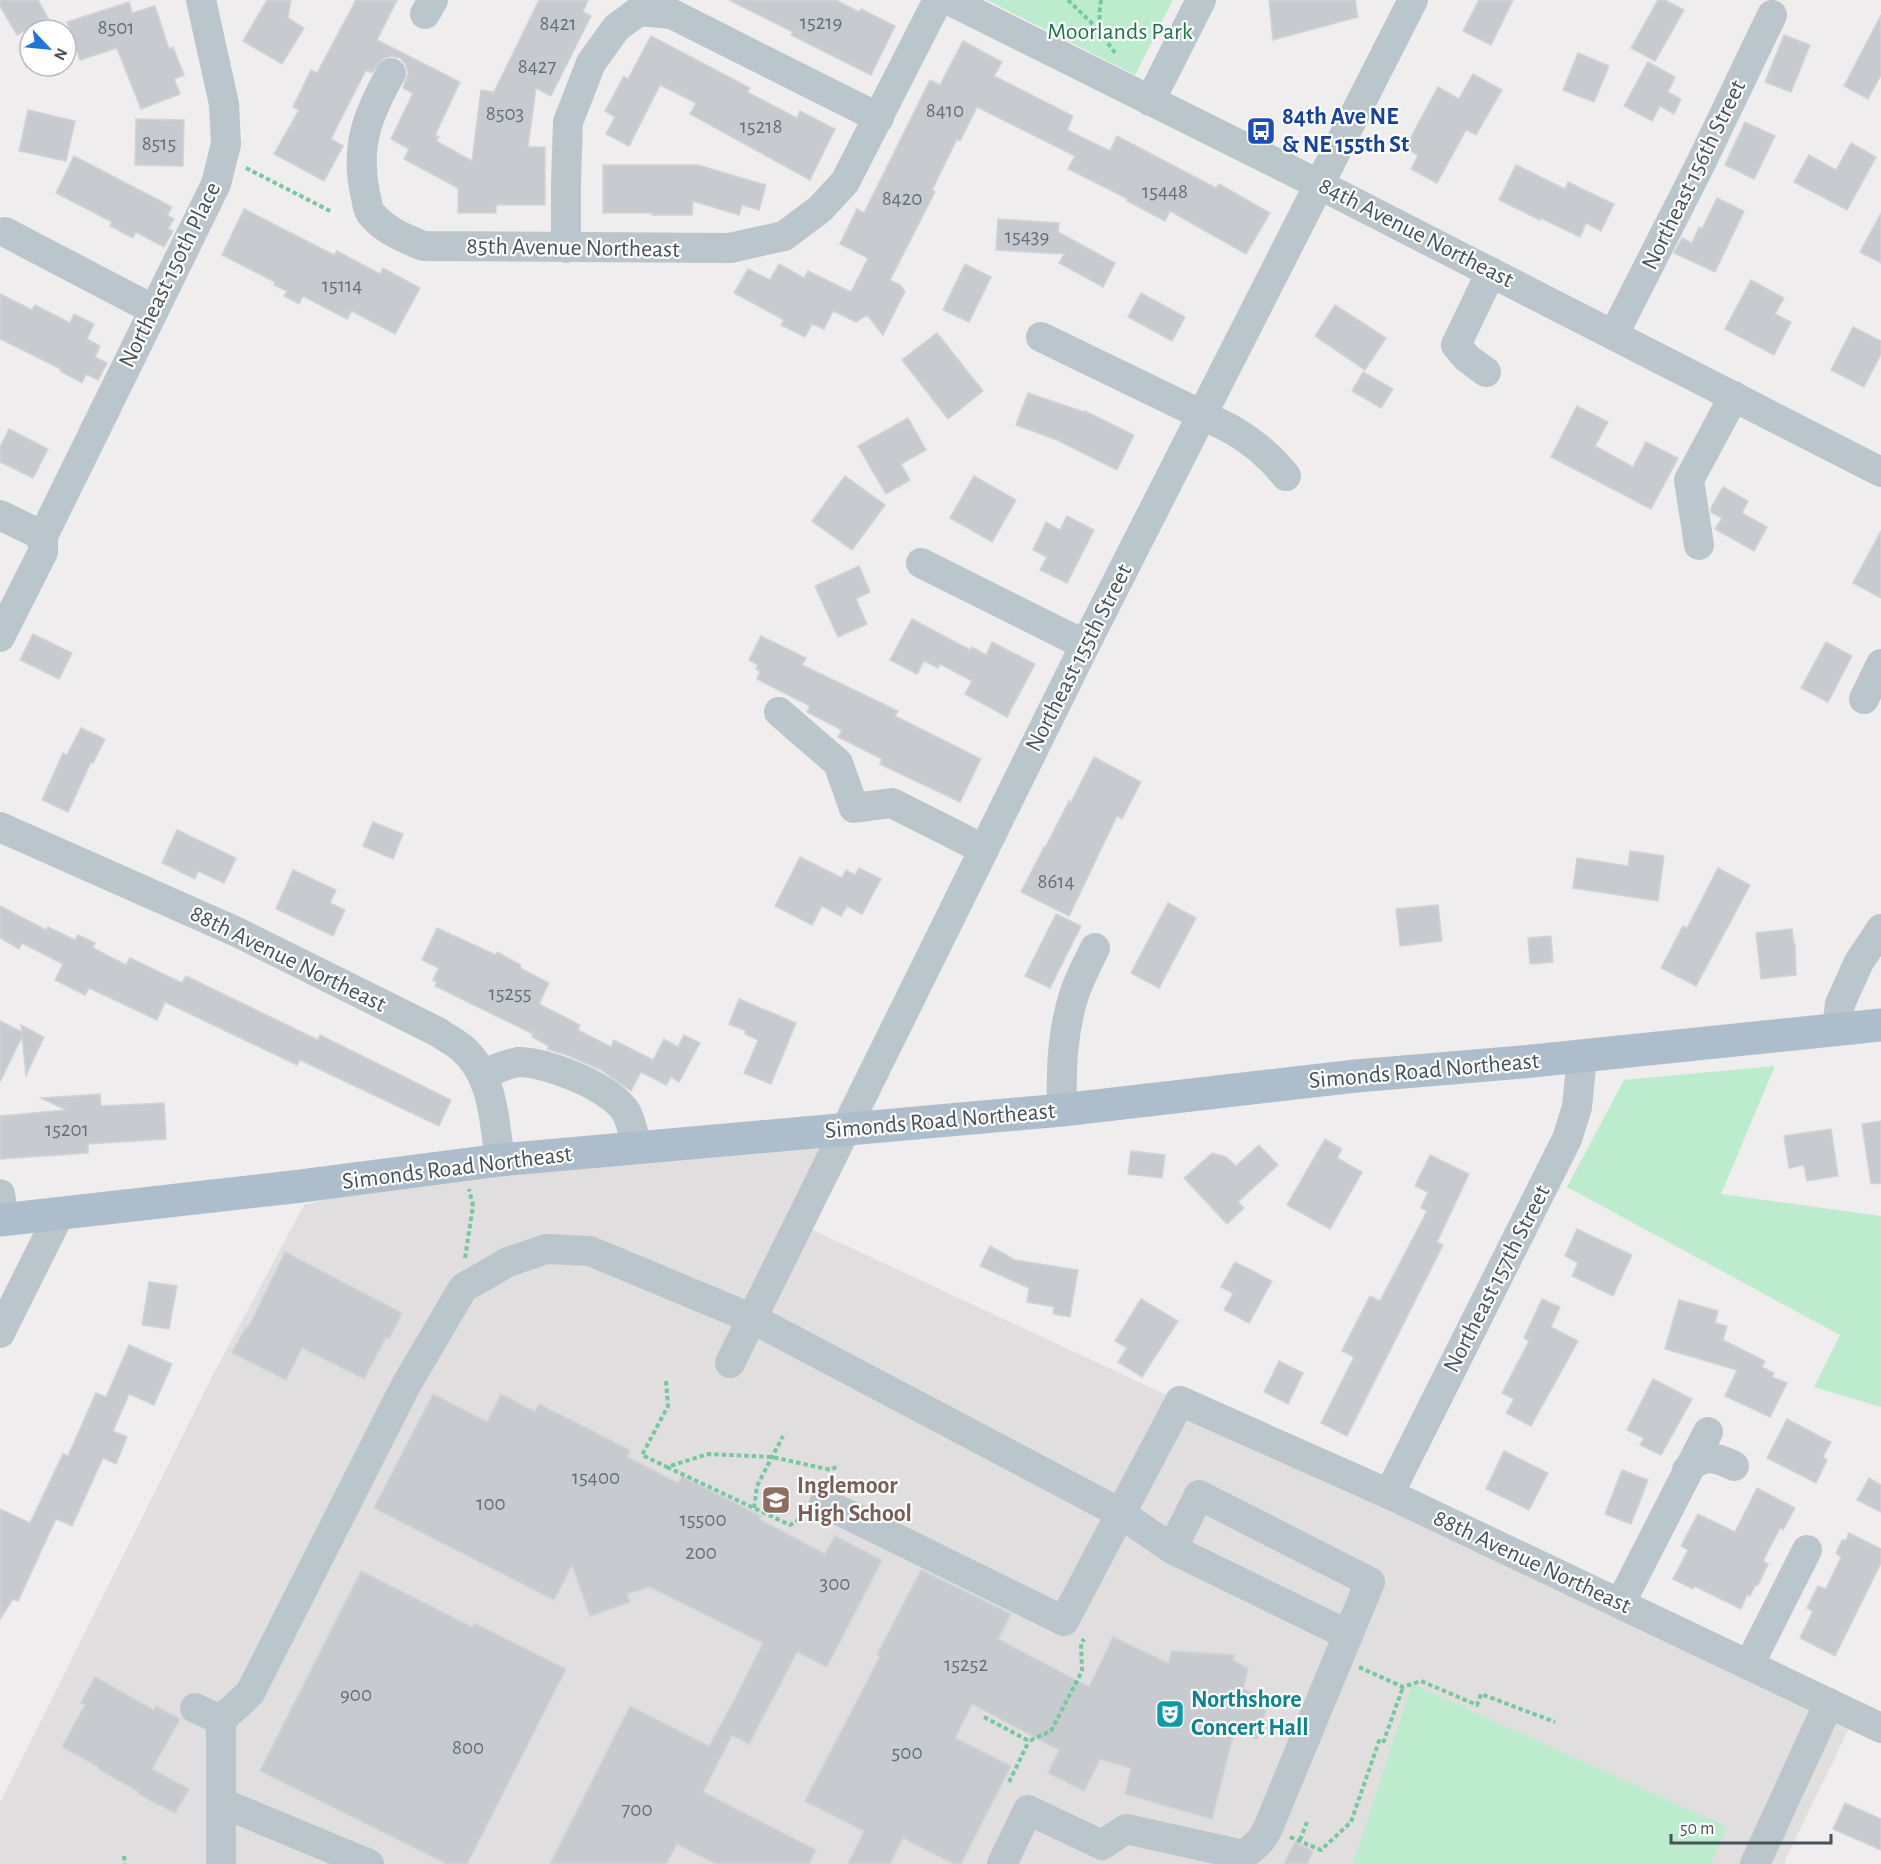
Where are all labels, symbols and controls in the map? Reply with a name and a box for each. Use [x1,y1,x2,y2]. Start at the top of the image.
house number: 15219 [800,12,842,33]
house number: 8421 [540,13,576,34]
house number: 8501 [97,17,135,38]
north arrow [18,18,78,78]
park label: Moorlands Park [1047,20,1193,44]
text: N [51,46,70,63]
house number: 8427 [518,56,556,77]
street label: Northeast 156th Street [1638,76,1751,274]
house number: 8410 [926,100,964,121]
house number: 8503 [486,103,524,124]
place label: 84th Ave NE & NE 155th St [1282,105,1409,157]
bus stop icon: 84th Ave NE & NE 155th St [1245,115,1277,147]
house number: 15218 [740,116,782,137]
house number: 8515 [142,133,176,154]
street label: 84th Avenue Northeast [1315,174,1518,293]
street label: Northeast 150th Place [115,179,225,371]
house number: 15448 [1142,181,1188,202]
house number: 8420 [882,188,922,209]
house number: 15439 [1005,226,1049,247]
street label: 85th Avenue Northeast [466,234,680,262]
house number: 15114 [322,275,362,296]
street label: Northeast 155th Street [1021,560,1137,756]
house number: 8614 [1037,871,1075,892]
street label: 88th Avenue Northeast [186,901,390,1017]
house number: 15255 [488,983,532,1004]
street label: Simonds Road Northeast [1308,1049,1541,1093]
street label: Simonds Road Northeast [824,1099,1057,1143]
house number: 15201 [45,1119,89,1140]
street label: Simonds Road Northeast [341,1142,574,1194]
street label: Northeast 157th Street [1439,1181,1555,1377]
house number: 15400 [572,1467,620,1488]
place label: Inglemoor High School [797,1474,912,1526]
school or university icon: Inglemoor High School [760,1484,792,1516]
house number: 100 [476,1493,506,1514]
street label: 88th Avenue Northeast [1430,1506,1635,1618]
house number: 15500 [680,1509,726,1530]
house number: 200 [685,1542,717,1563]
house number: 300 [820,1573,850,1594]
house number: 15252 [944,1654,988,1675]
house number: 900 [340,1684,372,1705]
place label: Northshore Concert Hall [1191,1688,1309,1740]
theatre icon: Northshore Concert Hall [1154,1698,1186,1730]
house number: 800 [452,1737,484,1758]
house number: 500 [892,1742,922,1763]
house number: 700 [622,1799,652,1820]
scale bar [1671,1807,1832,1845]
text: 50 m [1680,1820,1714,1838]

